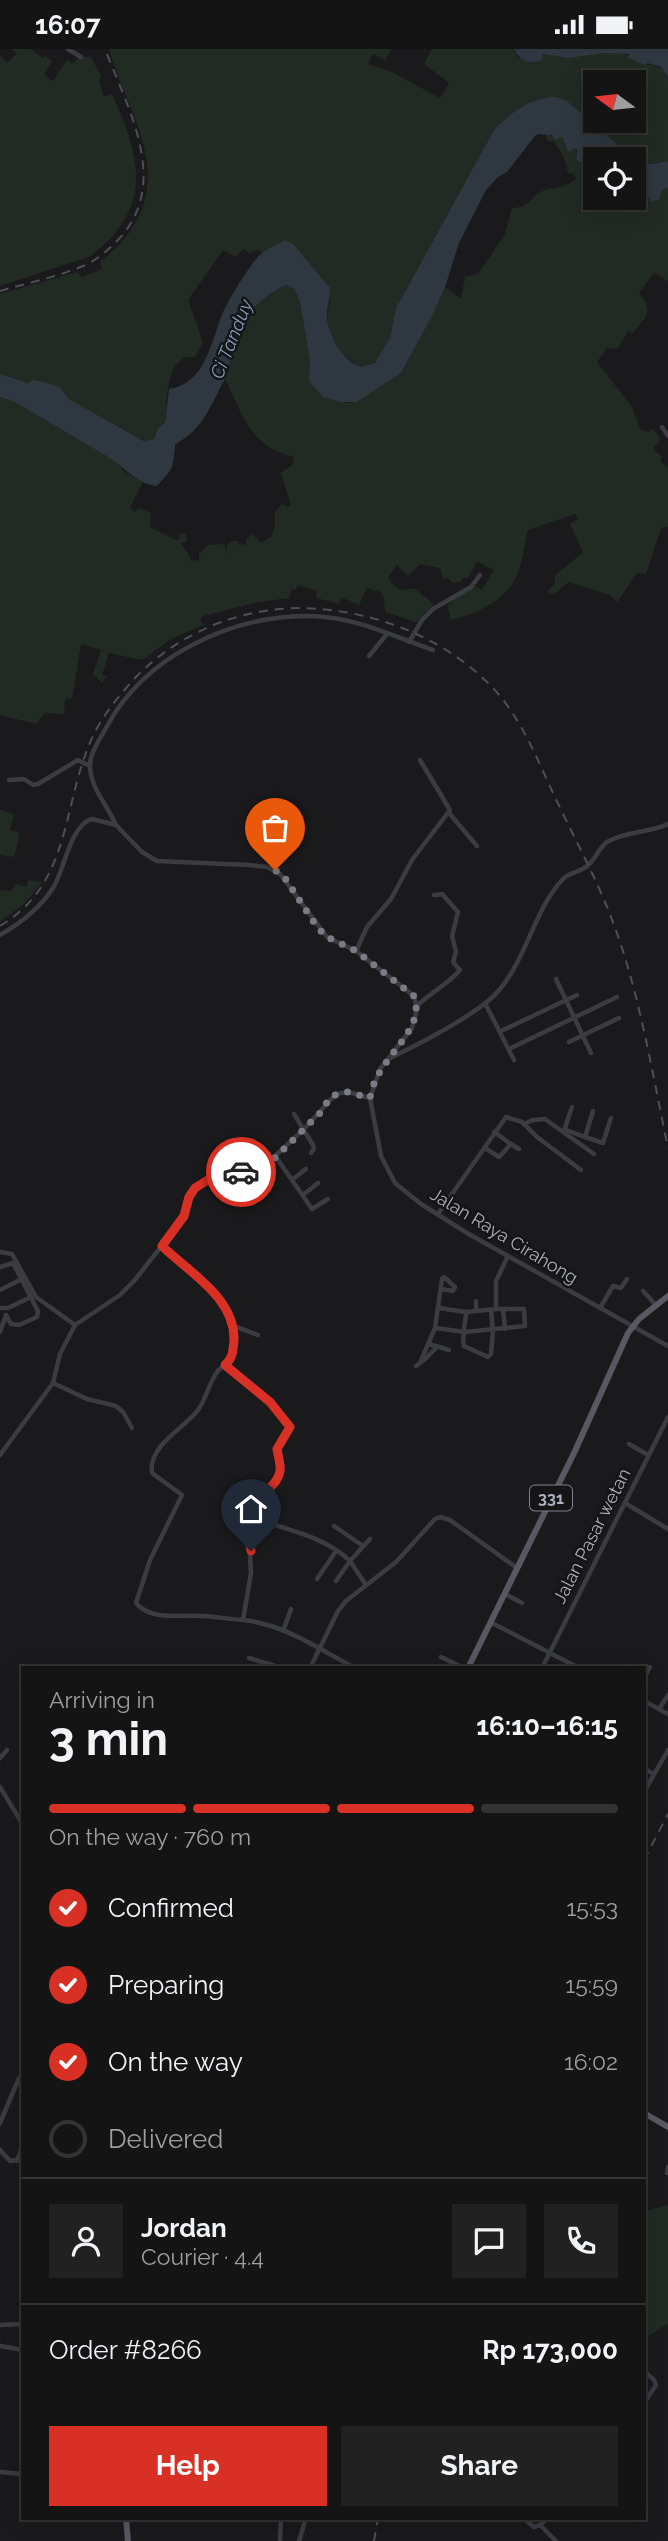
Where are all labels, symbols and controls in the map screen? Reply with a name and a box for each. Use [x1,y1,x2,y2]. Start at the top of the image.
text: 16:07 [35,10,101,40]
north arrow [583,70,646,133]
map controls [583,70,646,210]
button: locate [583,147,646,210]
water label: Ci Tanduy [205,296,257,382]
pin [245,798,305,870]
icon: bag [256,809,294,847]
courier [206,1137,276,1207]
icon: car [222,1153,260,1191]
street label: Jalan Raya Cirahong [427,1183,582,1288]
street label: Jalan Pasar wetan [548,1465,635,1607]
pin [221,1479,281,1551]
road number: 331 [530,1485,572,1511]
icon: home [232,1490,270,1528]
text: Arriving in [49,1686,155,1713]
text: 16:10–16:15 [476,1711,618,1741]
text: 3 min [49,1712,168,1766]
text: On the way · 760 m [49,1823,251,1850]
icon: check [49,1889,87,1927]
text: Confirmed [108,1893,234,1923]
text: 15:53 [566,1894,618,1921]
icon: check [49,1966,87,2004]
text: Preparing [108,1970,224,2000]
text: 15:59 [565,1971,618,1998]
icon: check [49,2043,87,2081]
text: On the way [108,2047,243,2077]
text: 16:02 [564,2048,618,2075]
text: Delivered [108,2124,223,2154]
button: person [49,2204,123,2278]
button: chat [452,2204,526,2278]
button: phone [544,2204,618,2278]
text: Jordan [141,2213,227,2243]
text: Courier · 4.4 [141,2243,264,2270]
text: Order #8266 [49,2335,202,2365]
text: Rp 173,000 [482,2335,618,2365]
button: Help [49,2426,327,2506]
button: Share [341,2426,618,2506]

